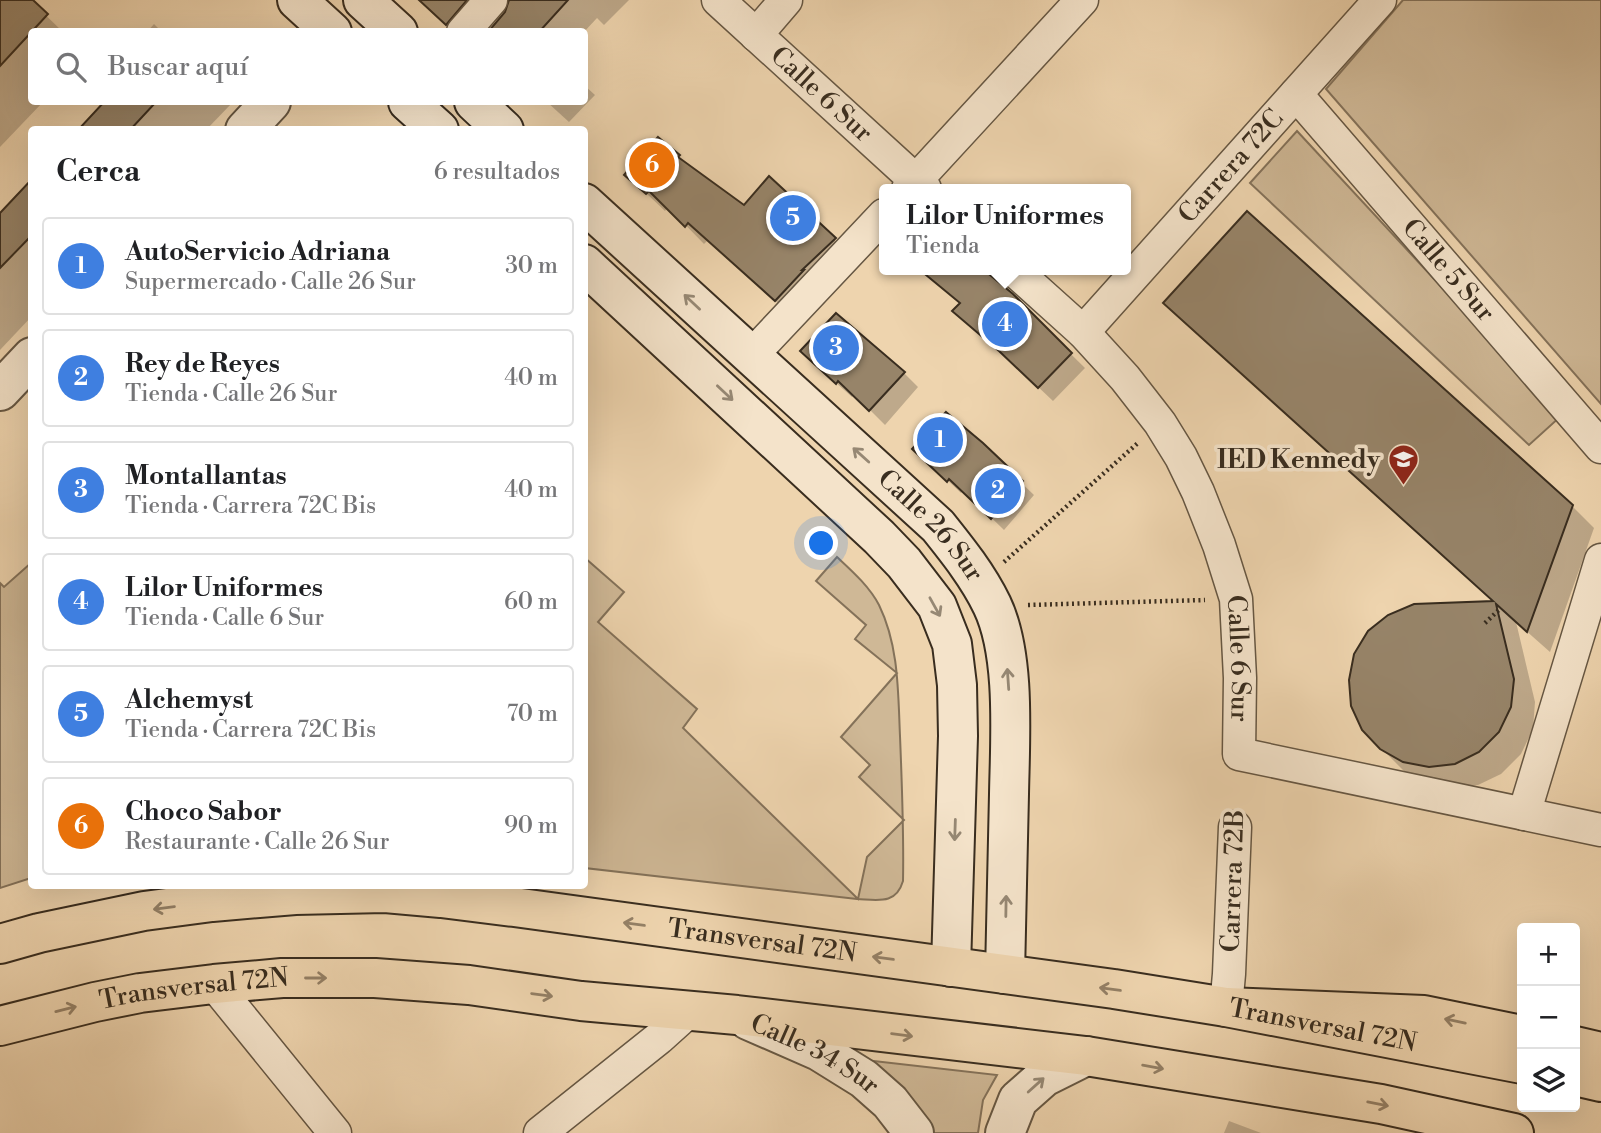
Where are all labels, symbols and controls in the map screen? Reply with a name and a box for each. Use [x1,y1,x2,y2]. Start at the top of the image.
search box [28,28,588,105]
street label: Calle 6 Sur [764,40,879,149]
icon: search [52,48,90,86]
text: Buscar aquí [108,51,248,83]
street label: Carrera 72C [1172,103,1290,230]
pin: 6 [629,139,675,191]
text: Cerca [56,153,140,191]
text: 6 resultados [434,158,560,186]
popup [879,184,1131,275]
pin: 5 [770,192,816,244]
text: Lilor Uniformes [906,200,1104,232]
street label: Calle 5 Sur [1395,212,1502,328]
text: Tienda [906,232,980,260]
text: AutoServicio Adriana [125,236,390,268]
text: 1 [75,252,87,280]
text: 30 m [505,252,558,280]
text: Supermercado · Calle 26 Sur [125,268,416,296]
one-way arrow [684,294,701,311]
pin: 4 [982,298,1028,350]
pin: 3 [813,322,859,374]
text: Rey de Reyes [125,348,280,380]
text: 2 [74,364,88,392]
text: 40 m [504,364,558,392]
text: Tienda · Calle 26 Sur [125,380,337,408]
one-way arrow [716,385,733,402]
pin: 1 [917,414,963,466]
school or university icon: IED Kennedy [1386,443,1420,487]
place label: IED Kennedy [1217,444,1381,476]
one-way arrow [852,447,870,463]
text: Montallantas [125,460,287,492]
street label: Calle 26 Sur [871,463,991,588]
pin: 2 [975,465,1021,517]
text: 3 [74,476,88,504]
text: 40 m [504,476,558,504]
text: Tienda · Carrera 72C Bis [125,492,376,520]
your location [804,526,838,560]
text: Lilor Uniformes [125,572,323,604]
text: 4 [73,588,89,616]
text: 60 m [504,588,558,616]
street label: Calle 6 Sur [1220,594,1256,722]
one-way arrow [928,596,942,616]
text: Tienda · Calle 6 Sur [125,604,324,632]
one-way arrow [1001,667,1014,690]
text: Alchemyst [125,684,253,716]
text: 5 [74,700,88,728]
text: 70 m [507,700,558,728]
text: Tienda · Carrera 72C Bis [125,716,376,744]
text: Choco Sabor [125,796,282,828]
street label: Carrera 72B [1215,809,1251,953]
text: 6 [74,812,88,840]
text: 90 m [504,812,558,840]
one-way arrow [948,818,962,841]
text: Restaurante · Calle 26 Sur [125,828,389,856]
one-way arrow [1000,895,1013,918]
one-way arrow [153,902,176,915]
street label: Transversal 72N [666,912,859,970]
one-way arrow [623,917,646,930]
map controls [1517,923,1580,1112]
button: + [1517,923,1580,986]
one-way arrow [873,951,895,964]
street label: Transversal 72N [97,961,291,1017]
one-way arrow [304,971,327,985]
one-way arrow [1099,982,1122,995]
button: − [1517,986,1580,1049]
one-way arrow [530,989,553,1002]
street label: Transversal 72N [1226,992,1420,1059]
one-way arrow [54,1002,77,1015]
street label: Calle 34 Sur [745,1007,886,1101]
one-way arrow [1444,1014,1467,1028]
one-way arrow [890,1029,913,1042]
button: layers [1517,1049,1580,1112]
one-way arrow [1142,1061,1164,1074]
one-way arrow [1027,1077,1045,1093]
one-way arrow [1366,1098,1389,1111]

